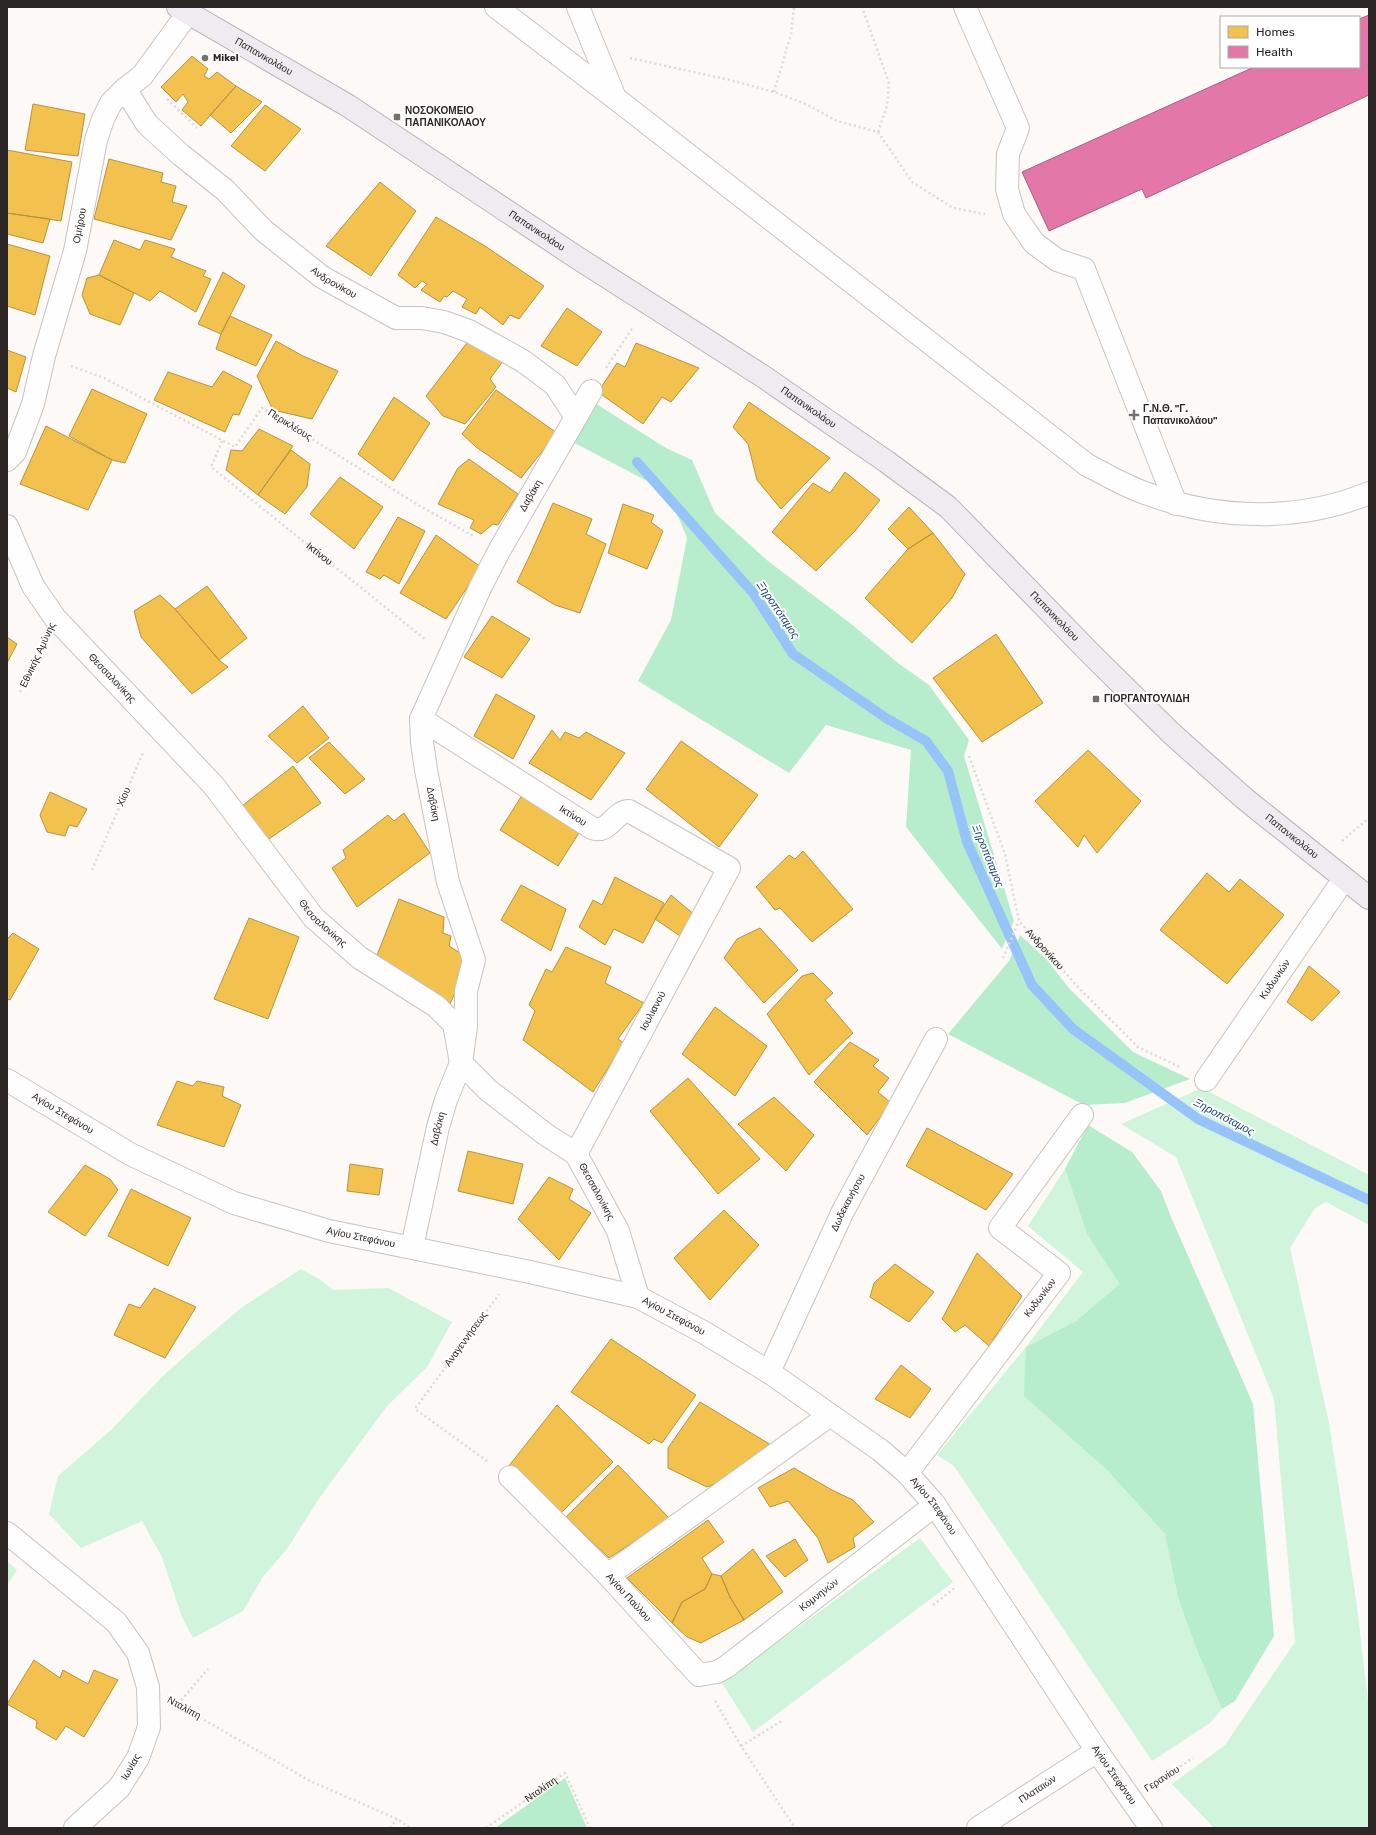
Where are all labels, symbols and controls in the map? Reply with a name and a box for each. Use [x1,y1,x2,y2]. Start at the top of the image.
legend [1220,16,1360,68]
text: Homes [1256,25,1295,39]
street label: Παπανικολάου [233,35,295,78]
text: Health [1256,45,1293,59]
place label: Mikel [213,52,239,64]
marker: Mikel [200,53,210,63]
place label: ΝΟΣΟΚΟΜΕΙΟ ΠΑΠΑΝΙΚΟΛΑΟΥ [405,105,486,129]
marker: ΝΟΣΟΚΟΜΕΙΟ ΠΑΠΑΝΙΚΟΛΑΟΥ [392,112,402,122]
street label: Ομήρου [71,207,89,244]
street label: Παπανικολάου [506,208,567,254]
street label: Ανδρονίκου [308,264,359,301]
street label: Παπανικολάου [778,384,838,431]
place label: Γ.Ν.Θ. "Γ. Παπανικολάου" [1143,403,1218,427]
street label: Περικλέους [266,407,314,443]
marker: Γ.Ν.Θ. "Γ. Παπανικολάου" [1128,409,1140,421]
street label: Δαβάκη [517,478,545,514]
street label: Ικτίνου [304,540,335,568]
water label: Ξηροπόταμος [753,578,802,642]
street label: Παπανικολάου [1027,589,1081,644]
street label: Εθνικής Αμύνης [18,620,58,690]
street label: Θεσσαλονίκης [86,651,138,705]
place label: ΓΙΟΡΓΑΝΤΟΥΛΙΔΗ [1104,693,1190,705]
marker: ΓΙΟΡΓΑΝΤΟΥΛΙΔΗ [1091,694,1101,704]
street label: Χίου [115,785,133,809]
street label: Δαβάκη [424,786,442,822]
street label: Ικτίνου [557,803,589,829]
street label: Παπανικολάου [1263,811,1321,861]
water label: Ξηροπόταμος [969,822,1007,890]
street label: Θεσσαλονίκης [296,897,349,950]
street label: Ανδρονίκου [1023,926,1066,973]
street label: Κυδωνιών [1257,957,1293,1002]
street label: Ιουλιανού [638,989,668,1033]
street label: Αγίου Στεφάνου [30,1090,96,1137]
water label: Ξηροπόταμος [1191,1095,1257,1139]
street label: Δαβάκη [428,1110,448,1147]
street label: Θεσσαλονίκης [576,1161,617,1222]
street label: Δωδεκανήσου [828,1172,868,1233]
street label: Αγίου Στεφάνου [325,1225,396,1250]
street label: Κυδωνίων [1022,1276,1059,1320]
street label: Αγίου Στεφάνου [640,1294,707,1338]
street label: Αναγεννήσεως [442,1309,490,1369]
street label: Αγίου Στεφάνου [907,1475,959,1537]
street label: Αγίου Παύλου [603,1571,654,1624]
street label: Κομνηνών [797,1576,841,1614]
street label: Νταλίπη [165,1694,203,1722]
street label: Αγίου Στεφάνου [1089,1743,1139,1807]
street label: Ιωνίας [119,1752,143,1782]
street label: Γερανίου [1142,1763,1182,1795]
street label: Πλαταιών [1017,1773,1059,1806]
street label: Νταλίπη [523,1774,559,1805]

